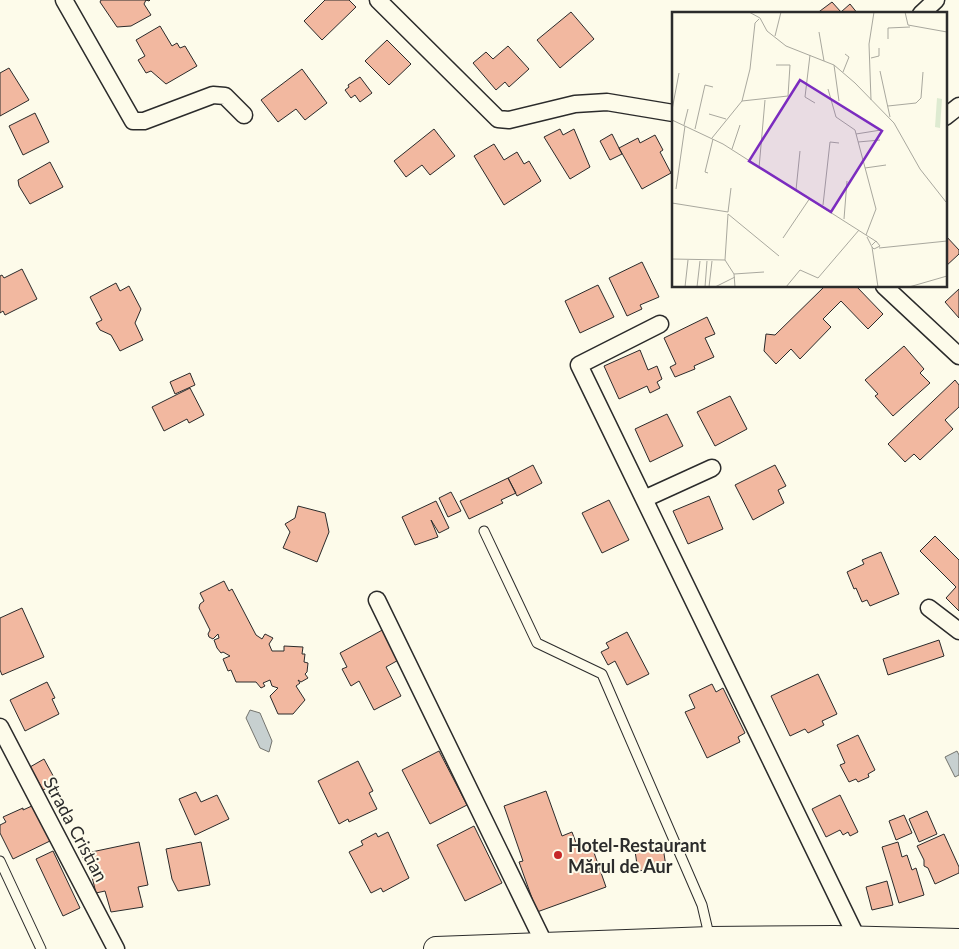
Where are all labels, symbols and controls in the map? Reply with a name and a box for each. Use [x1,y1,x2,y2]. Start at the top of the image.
inset map [672,12,946,288]
street label: Strada Cristian [39,773,113,885]
place label: Hotel-Restaurant Mărul de Aur [568,834,706,877]
marker: Hotel-Restaurant Mărul de Aur [552,849,564,861]

